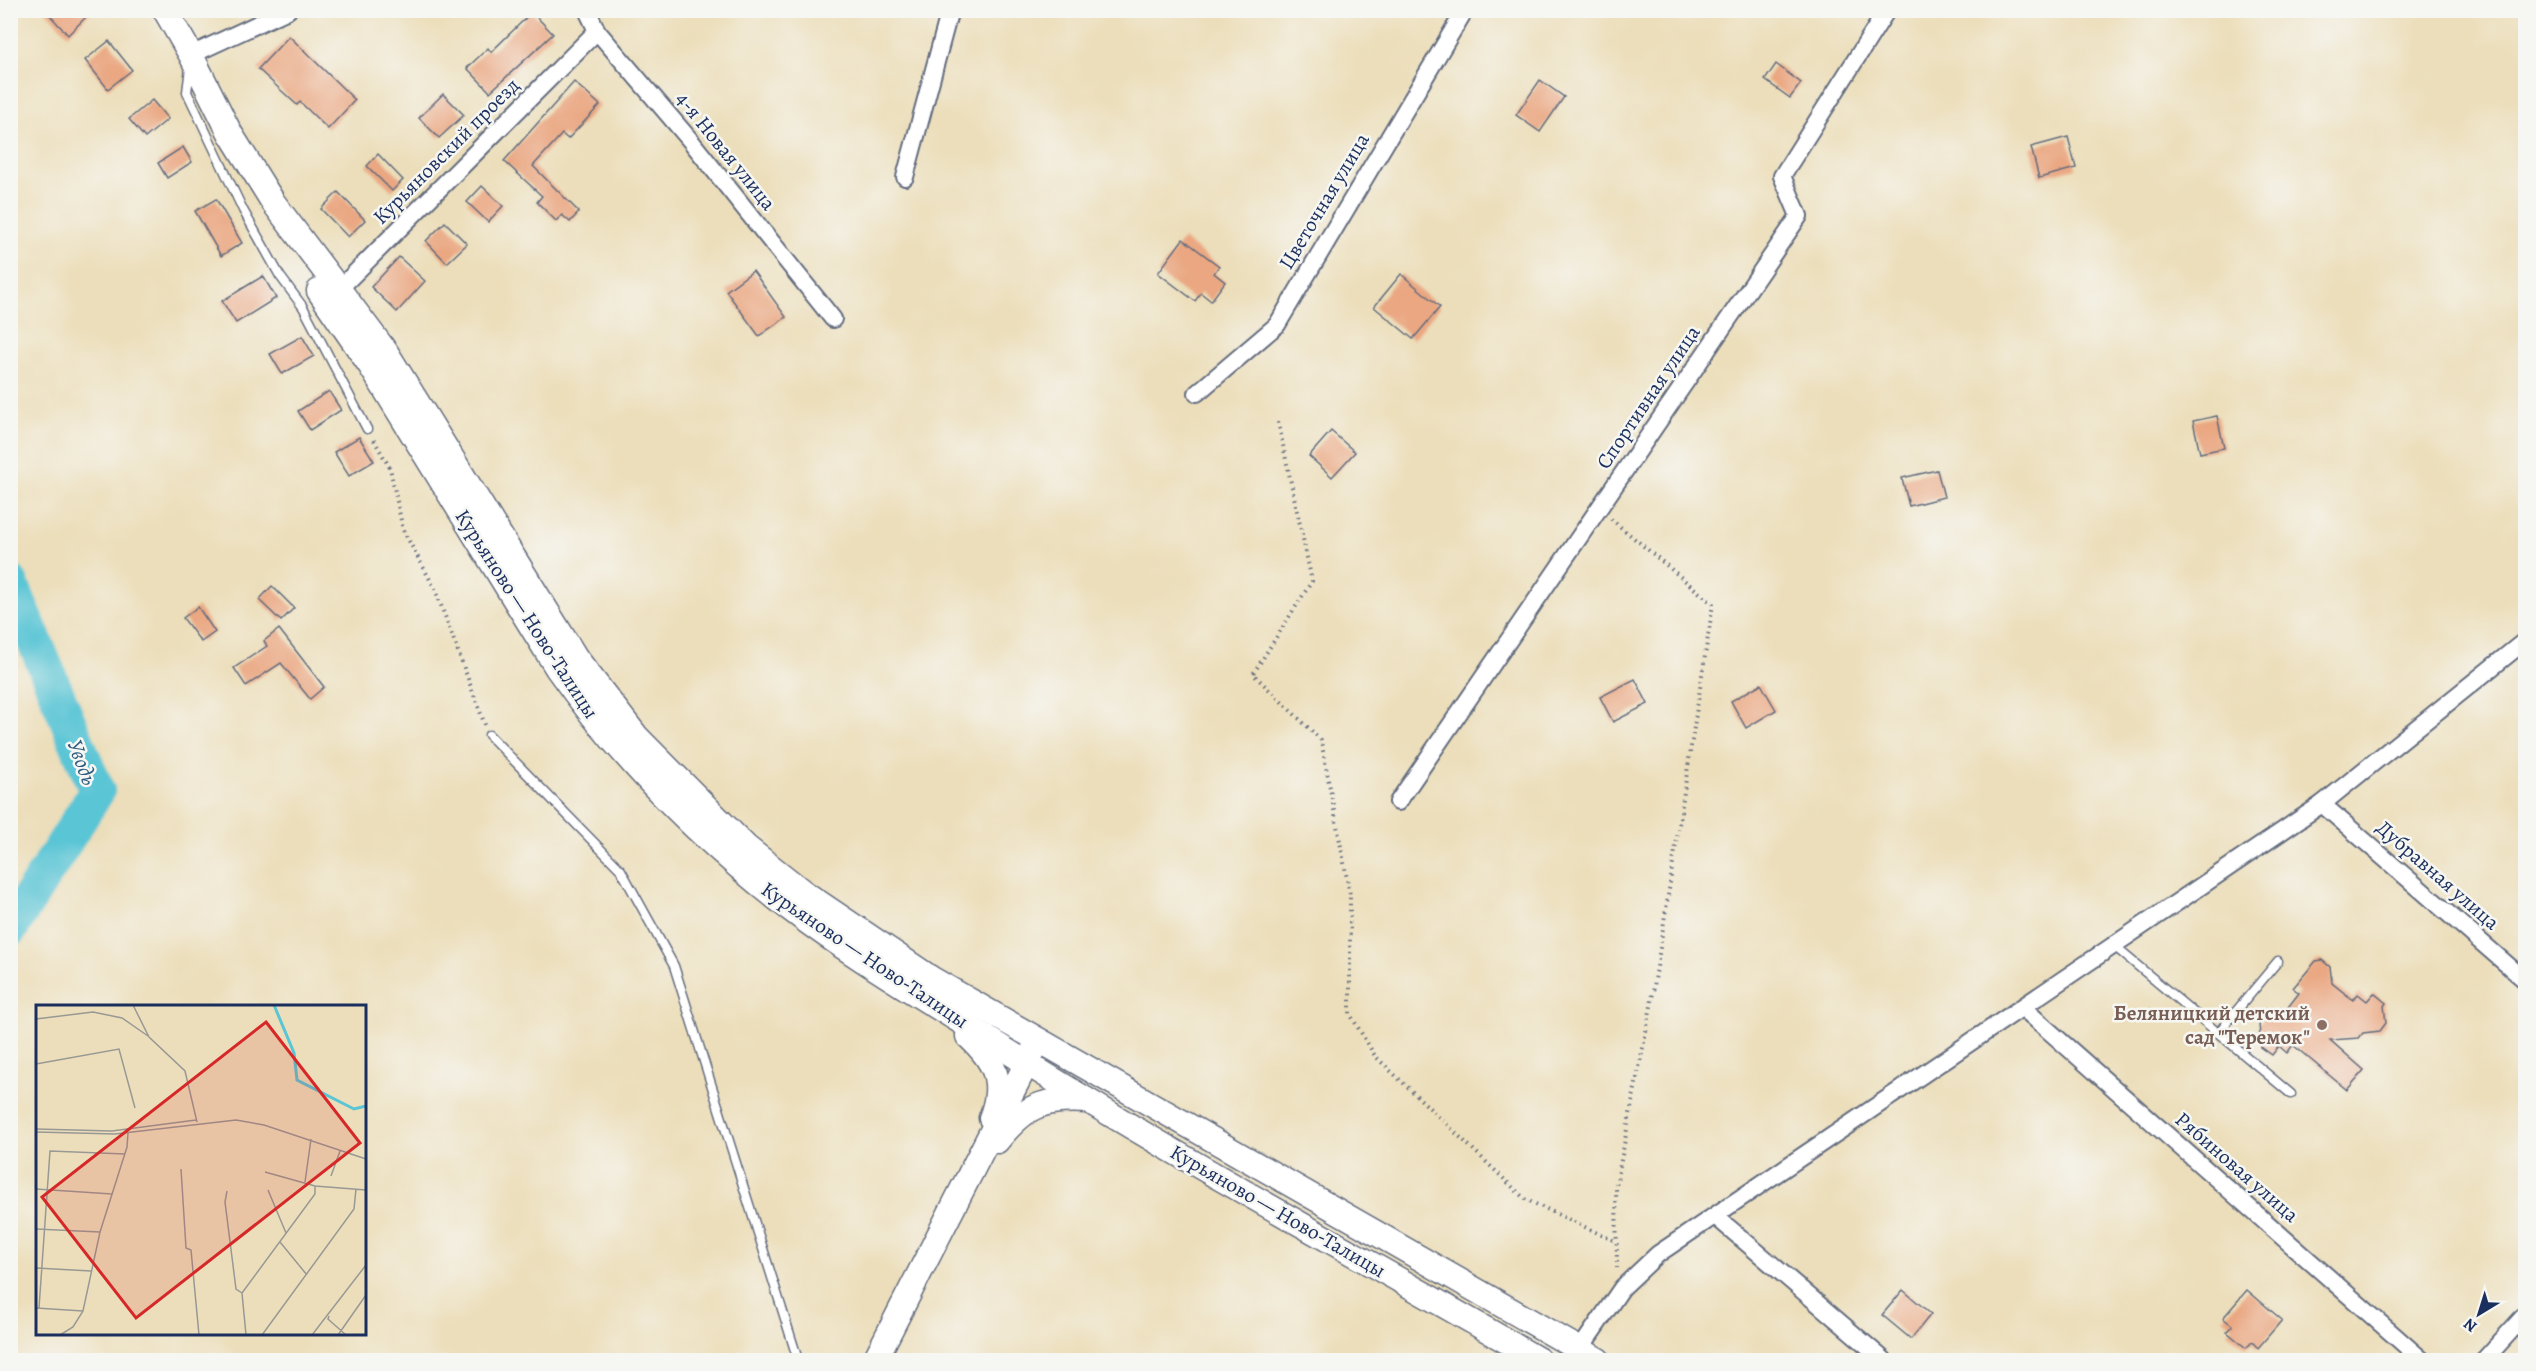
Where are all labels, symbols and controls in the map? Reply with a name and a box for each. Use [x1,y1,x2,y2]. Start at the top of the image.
street label: Курьяновский проезд [367,72,525,230]
street label: 4-я Новая улица [669,86,783,216]
street label: Цветочная улица [1272,127,1376,274]
street label: Спортивная улица [1589,319,1707,474]
street label: Курьяново — Ново-Талицы [449,504,605,724]
water label: Уводь [60,735,104,789]
street label: Дубравная улица [2371,814,2506,936]
street label: Курьяново — Ново-Талицы [756,875,974,1035]
place label: Беляницкий детский сад "Теремок" [2114,999,2310,1051]
inset map [36,1005,366,1335]
marker: Беляницкий детский сад "Теремок" [2315,1018,2329,1032]
street label: Рябиновая улица [2169,1105,2305,1229]
street label: Курьяново — Ново-Талицы [1165,1138,1391,1284]
north arrow [2449,1284,2509,1344]
text: N [2459,1313,2482,1337]

